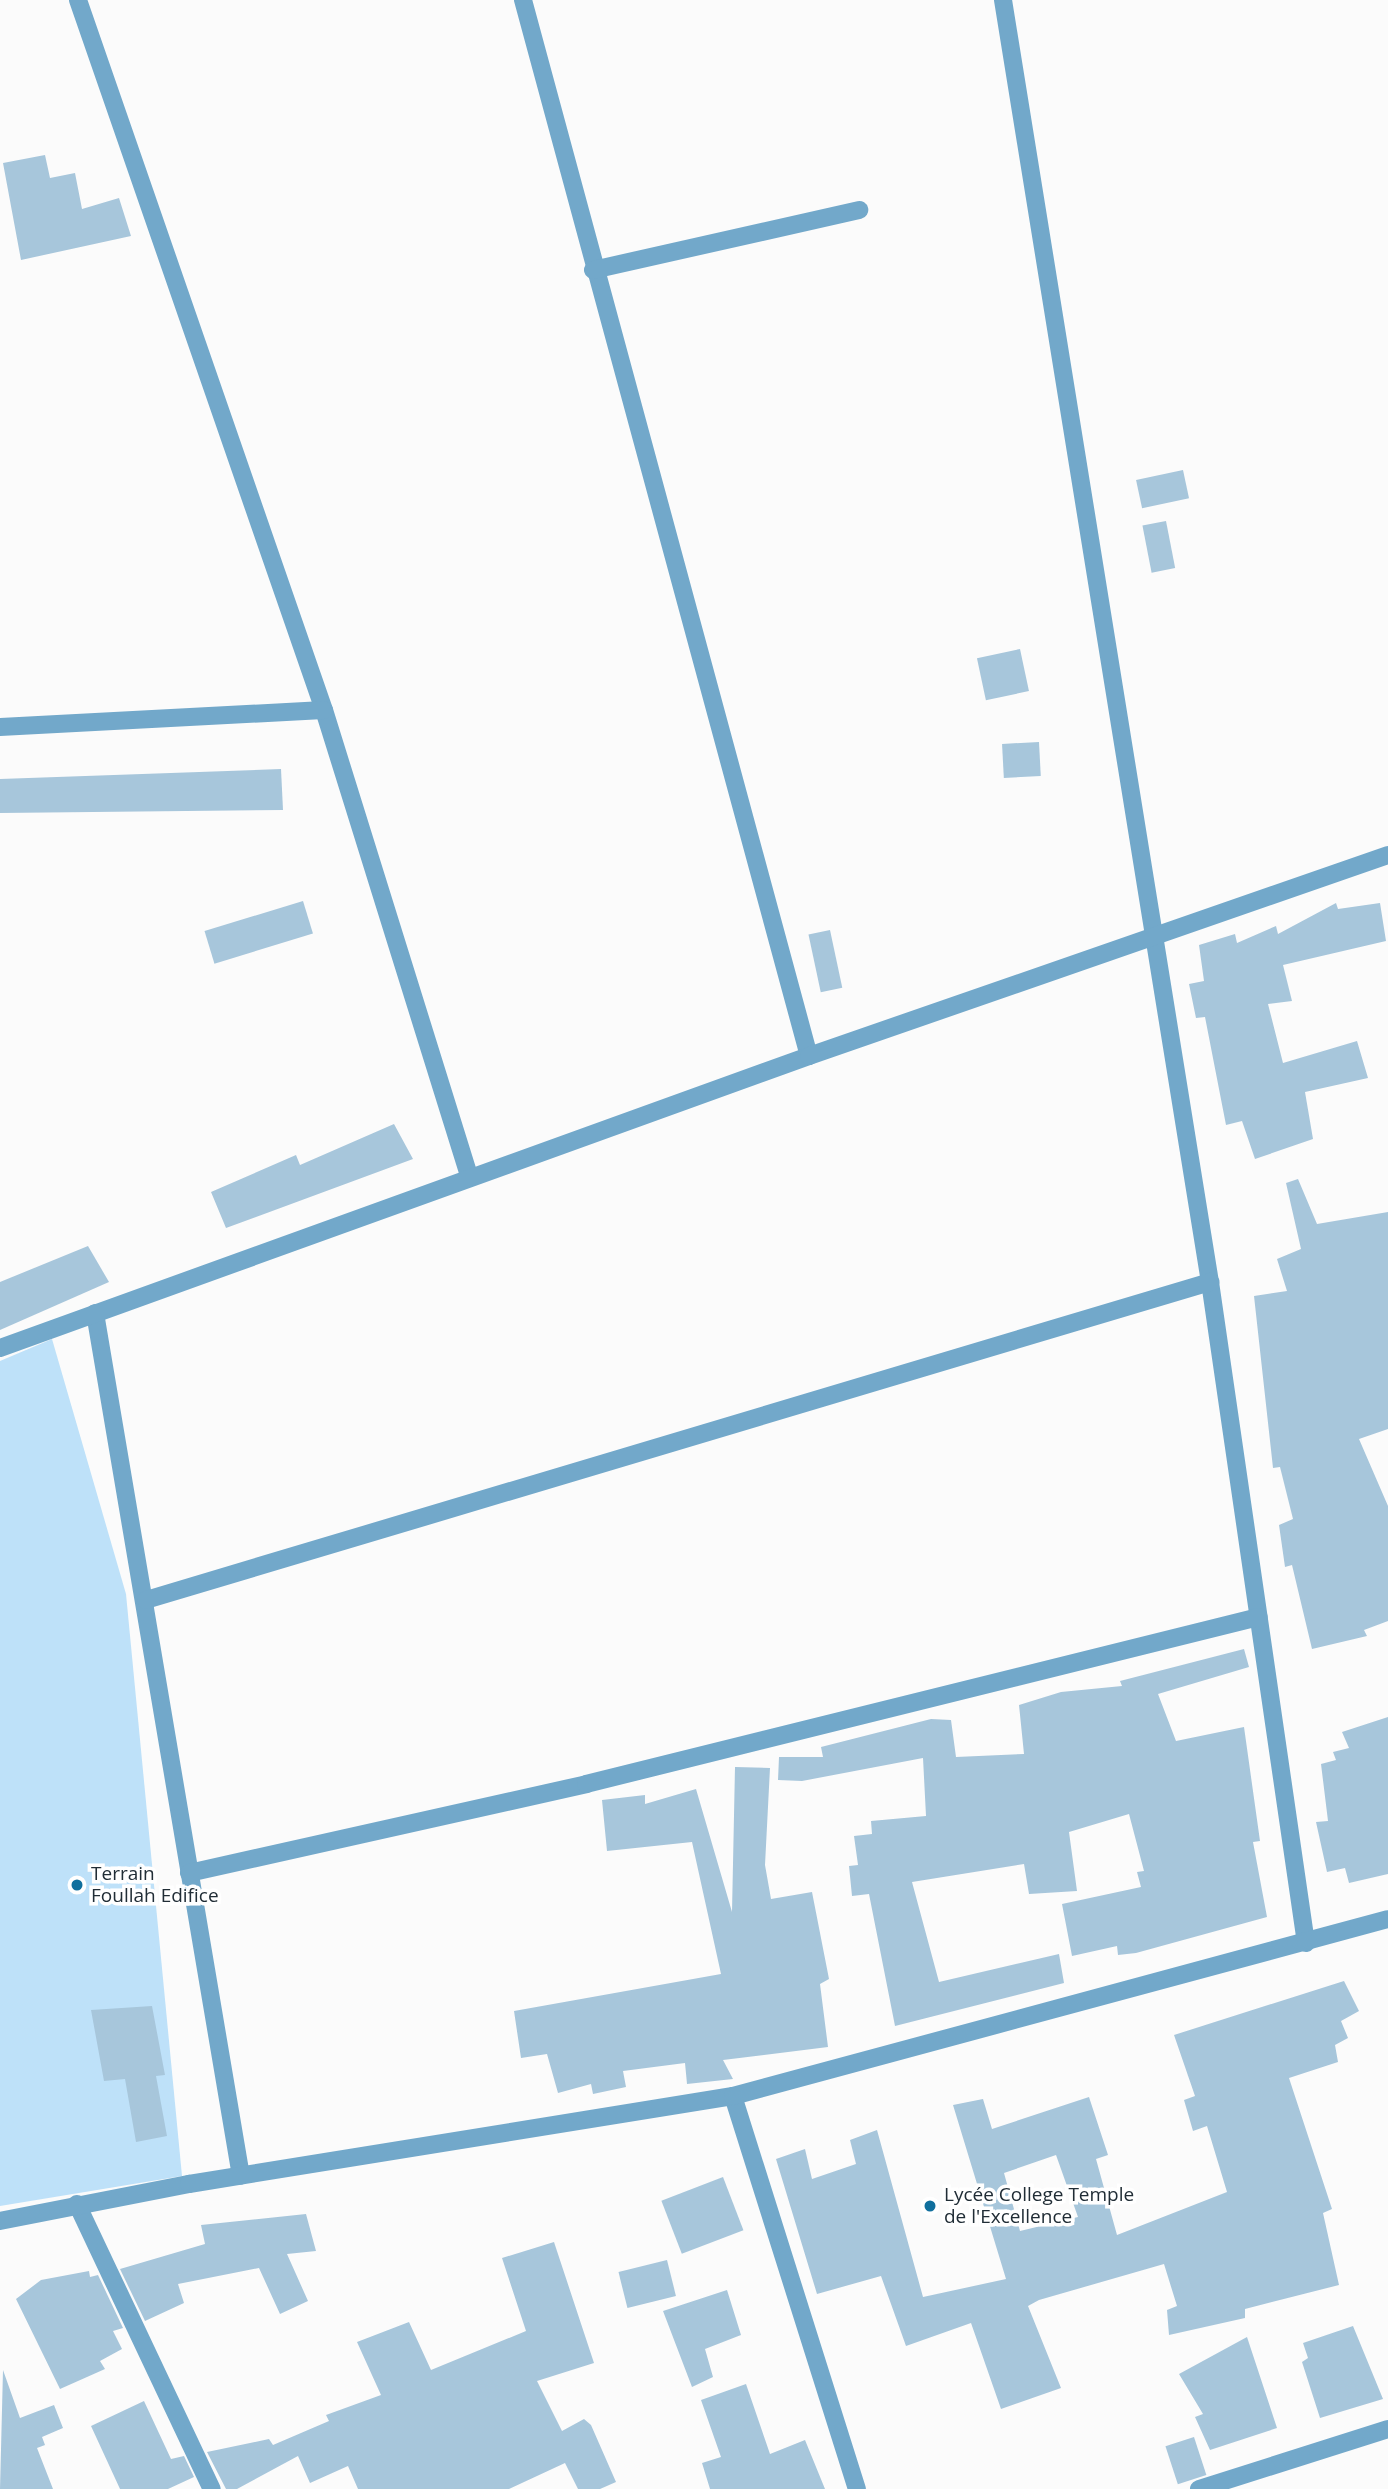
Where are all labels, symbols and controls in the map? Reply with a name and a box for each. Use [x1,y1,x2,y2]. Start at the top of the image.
place label: Terrain Foullah Edifice [91,1863,219,1907]
marker: Terrain Foullah Edifice [69,1877,85,1893]
place label: Lycée College Temple de l'Excellence [944,2184,1134,2228]
marker: Lycée College Temple de l'Excellence [922,2198,938,2214]

